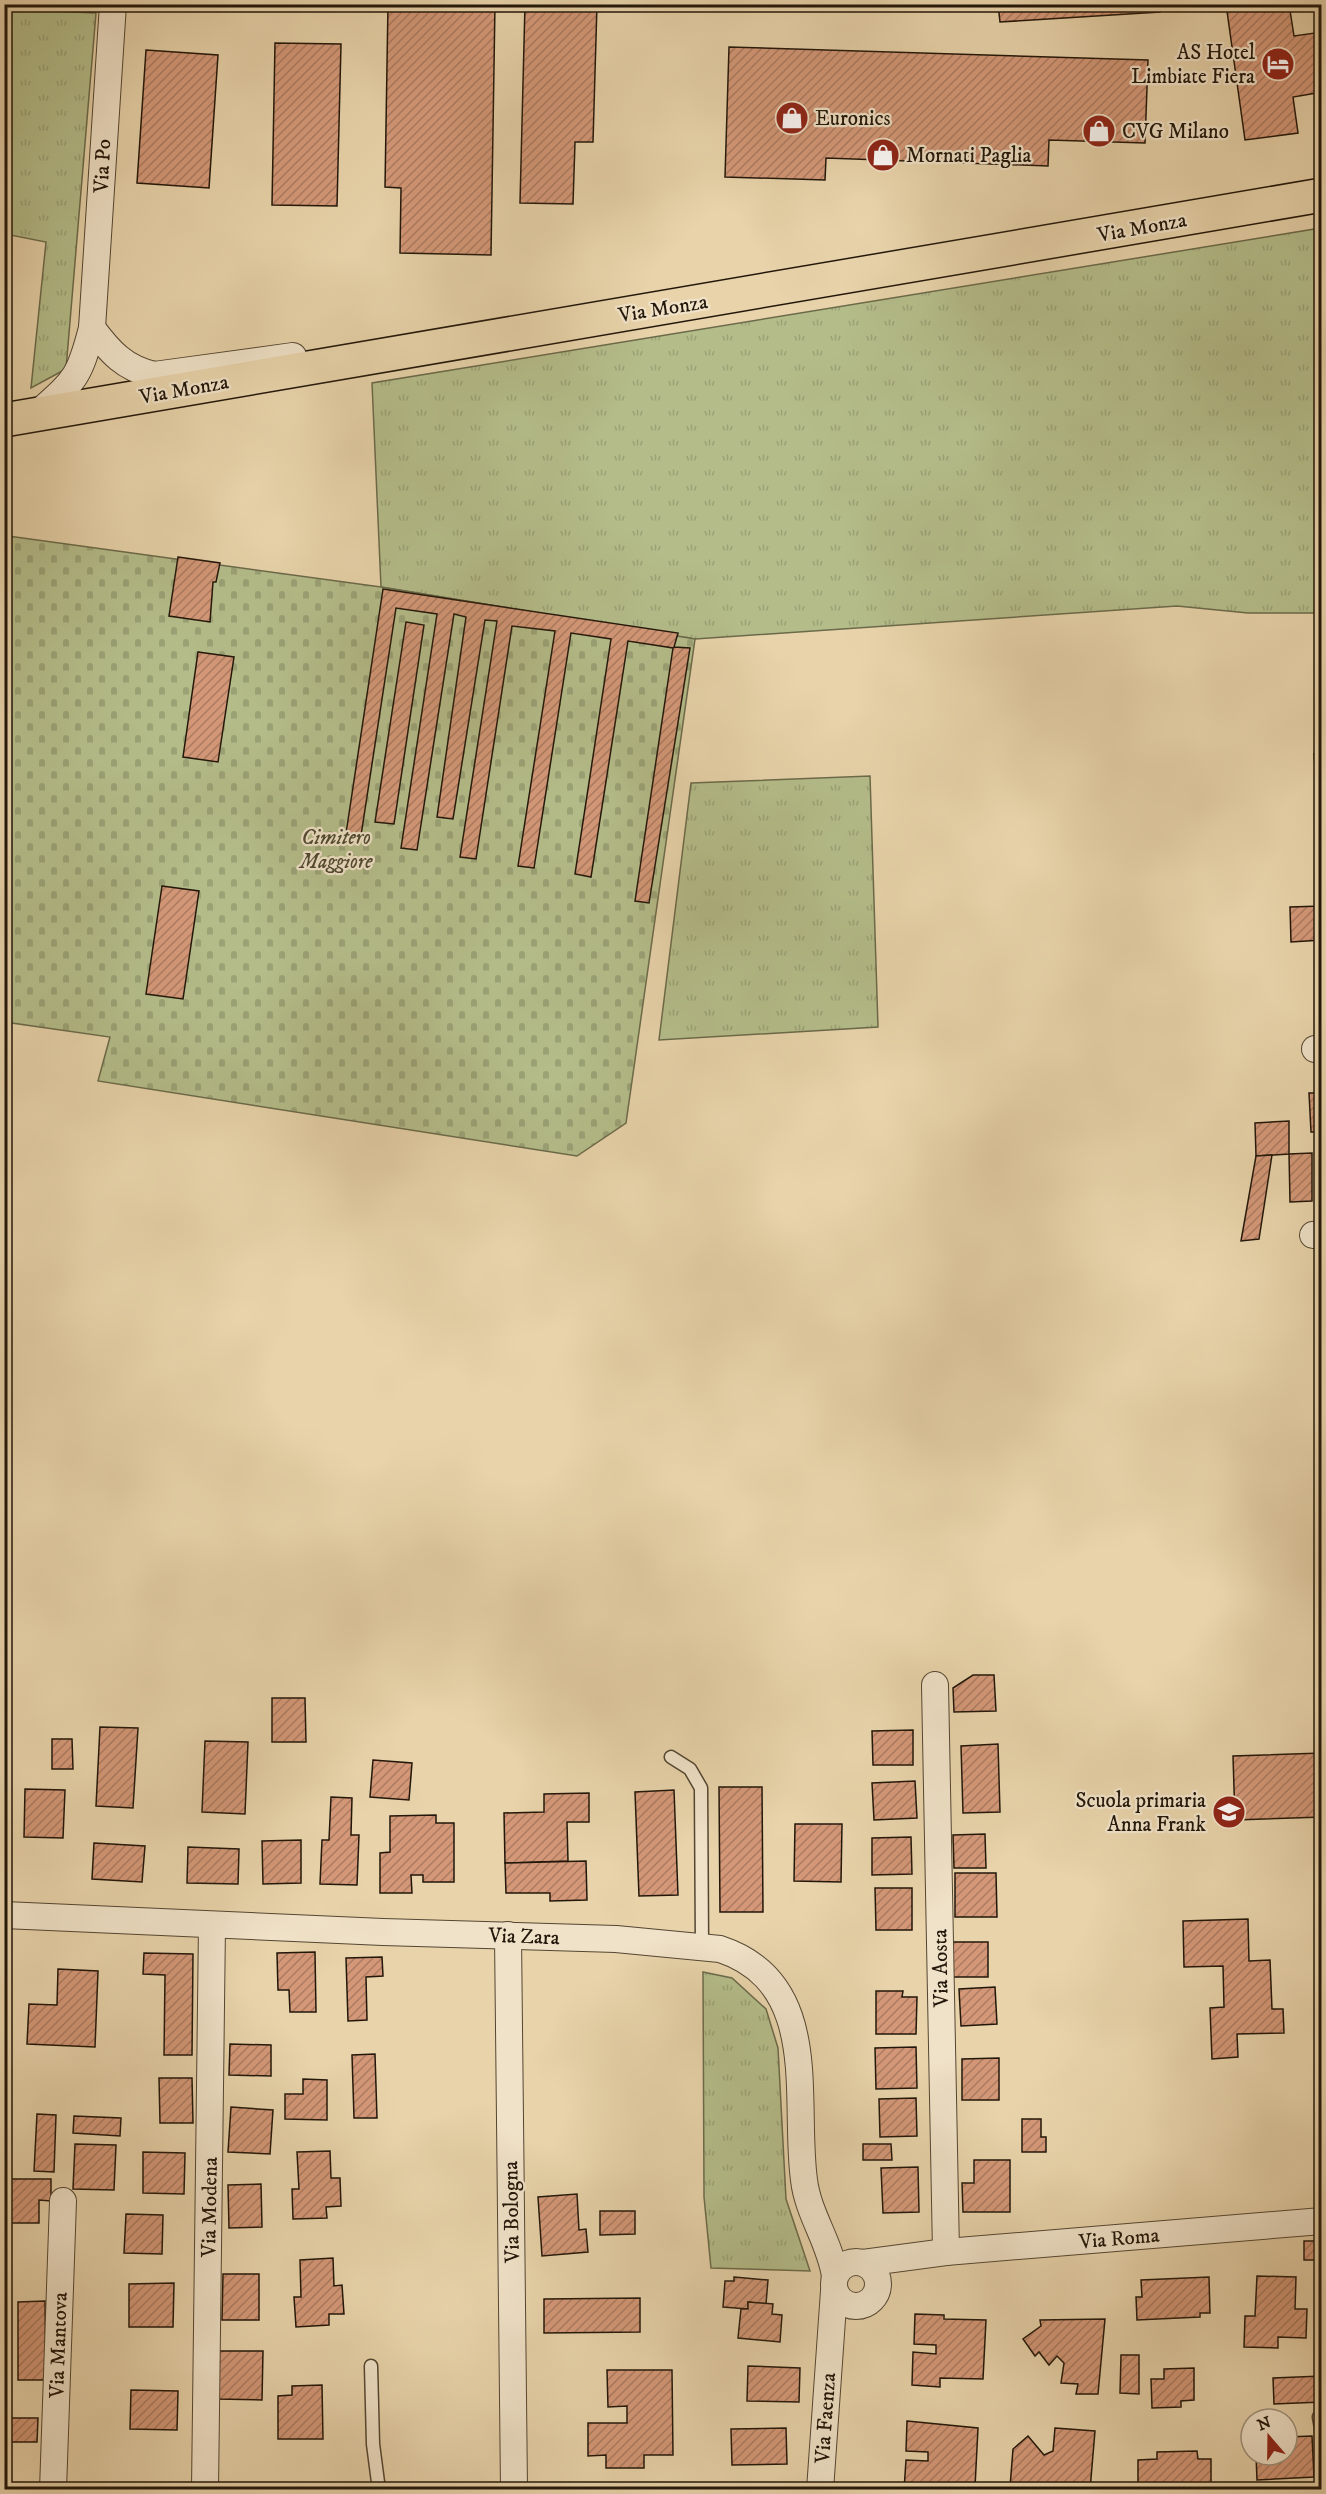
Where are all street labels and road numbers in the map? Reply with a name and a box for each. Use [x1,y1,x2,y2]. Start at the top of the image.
street label: Via Po [89,138,117,195]
street label: Via Monza [1095,207,1189,249]
street label: Via Monza [616,289,710,329]
street label: Via Monza [137,369,231,411]
street label: Via Zara [487,1923,560,1951]
street label: Via Aosta [927,1929,955,2008]
street label: Via Modena [196,2157,224,2258]
street label: Via Bologna [498,2161,526,2264]
street label: Via Roma [1077,2223,1161,2256]
street label: Via Mantova [44,2292,74,2399]
street label: Via Faenza [810,2372,842,2465]

